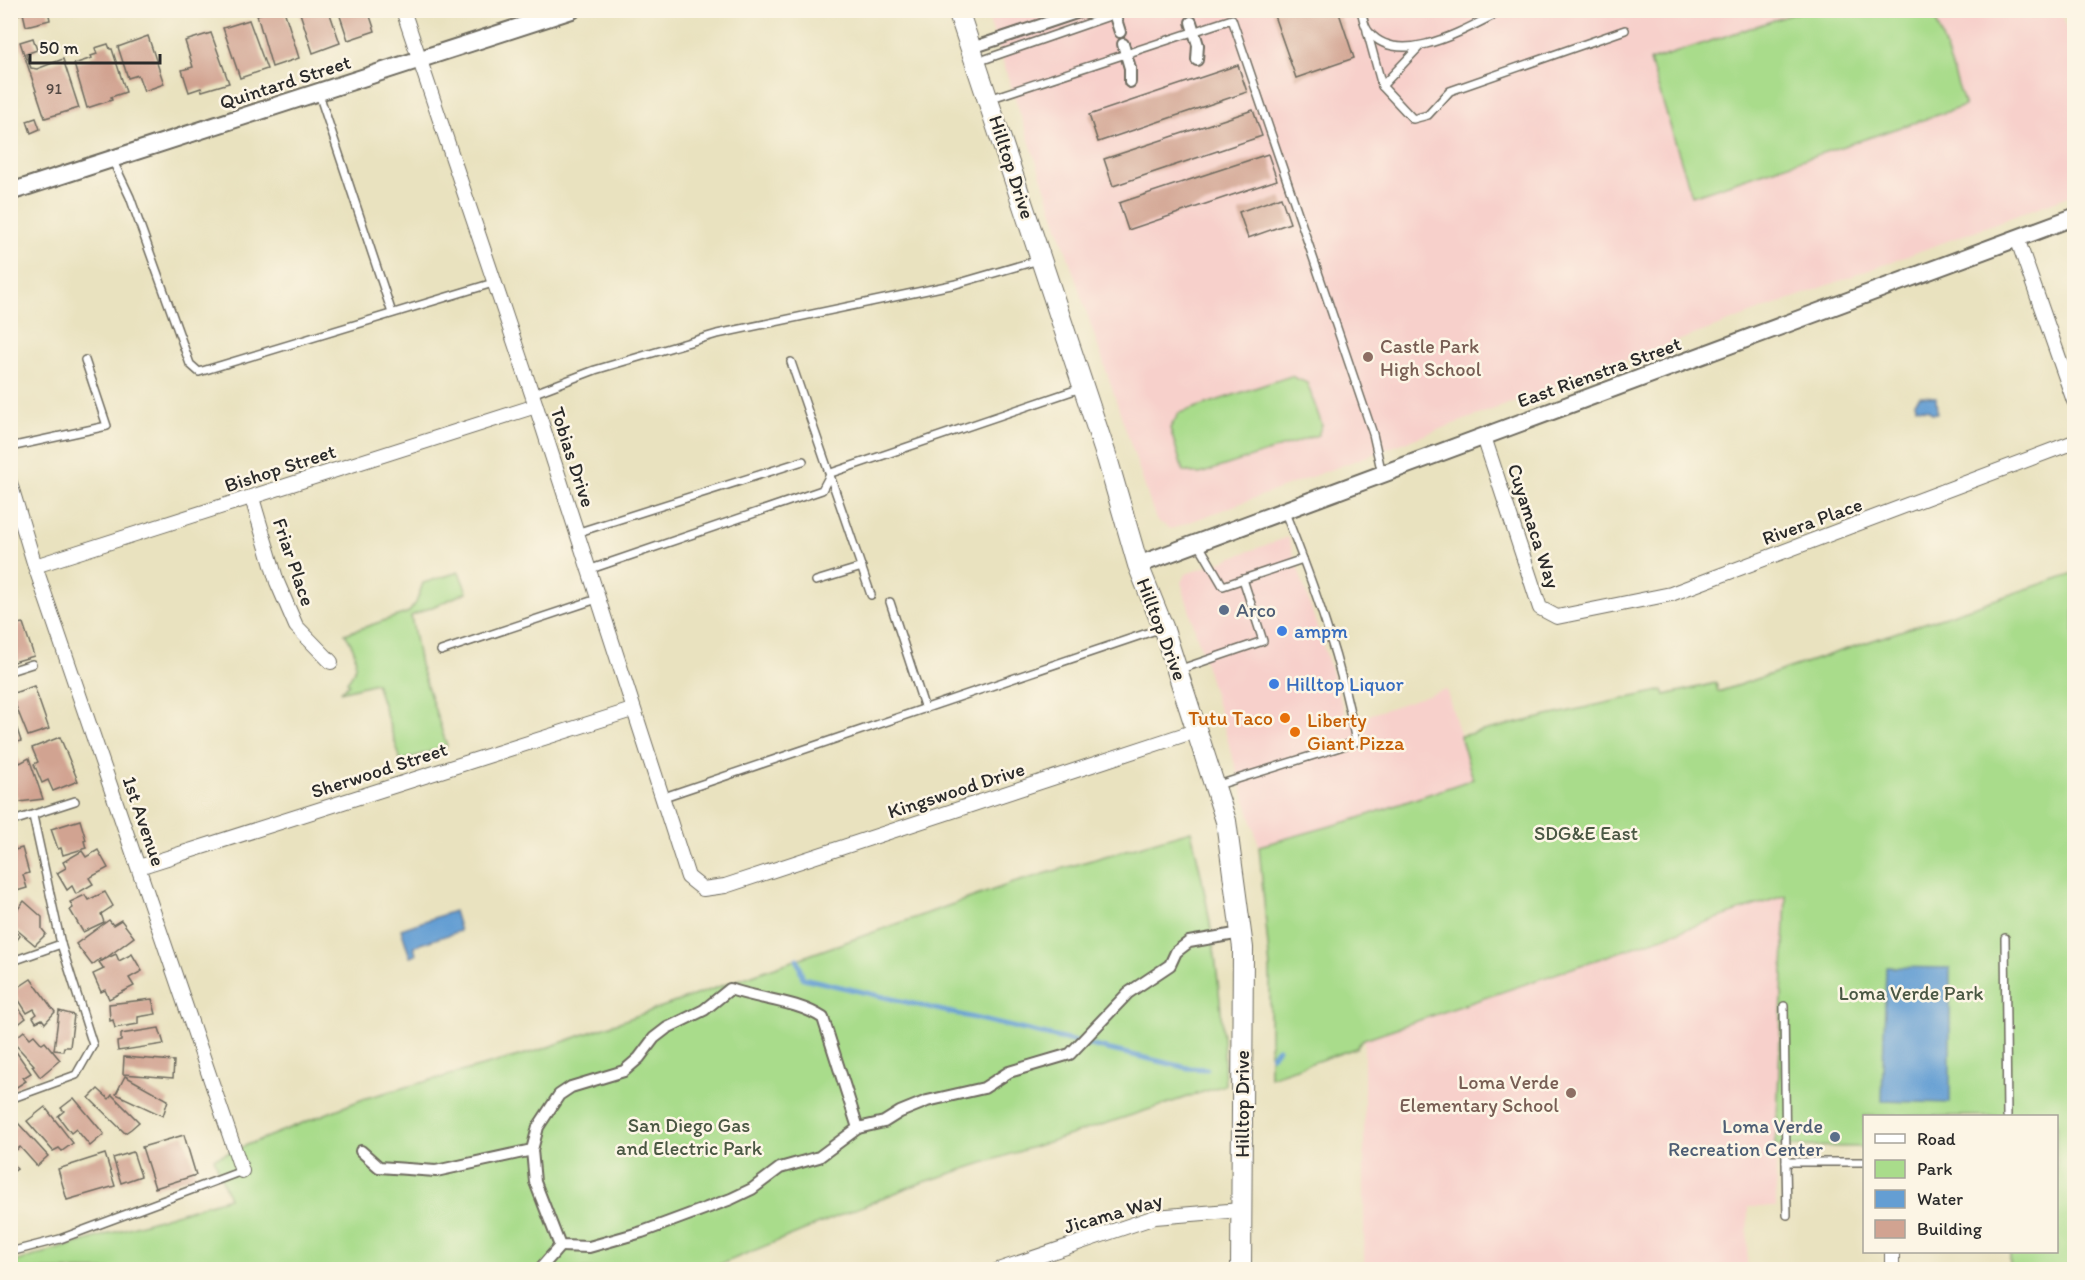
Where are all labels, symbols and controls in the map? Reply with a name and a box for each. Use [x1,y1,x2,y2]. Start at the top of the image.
scale bar [30,27,160,65]
text: 50 m [39,37,79,59]
street label: Quintard Street [216,49,354,115]
house number: 91 [46,79,62,98]
street label: Hilltop Drive [984,112,1040,222]
street label: East Rienstra Street [1514,331,1684,413]
place label: Castle Park High School [1380,334,1482,381]
marker: Castle Park High School [1361,350,1375,364]
street label: Tobias Drive [546,404,600,510]
street label: Bishop Street [221,439,339,497]
street label: Cuyamaca Way [1503,461,1566,592]
street label: Rivera Place [1759,492,1865,550]
street label: Friar Place [268,515,320,609]
street label: Hilltop Drive [1131,574,1193,684]
place label: Arco [1236,598,1276,622]
marker: Arco [1217,603,1231,617]
place label: ampm [1294,619,1348,643]
marker: ampm [1275,624,1289,638]
place label: Hilltop Liquor [1286,672,1404,696]
marker: Hilltop Liquor [1267,677,1281,691]
place label: Tutu Taco [1188,706,1273,730]
place label: Liberty Giant Pizza [1307,708,1405,755]
marker: Tutu Taco [1278,711,1292,725]
marker: Liberty Giant Pizza [1288,725,1302,739]
street label: Sherwood Street [308,737,450,803]
street label: Kingswood Drive [884,757,1028,823]
street label: 1st Avenue [117,773,171,869]
park label: SDG&E East [1534,821,1639,845]
park label: Loma Verde Park [1838,981,1984,1005]
street label: Hilltop Drive [1230,1050,1254,1158]
place label: Loma Verde Elementary School [1400,1070,1559,1117]
marker: Loma Verde Elementary School [1564,1086,1578,1100]
park label: San Diego Gas and Electric Park [616,1113,763,1160]
place label: Loma Verde Recreation Center [1668,1114,1823,1161]
legend [1863,1115,2058,1253]
text: Road [1917,1128,1956,1150]
marker: Loma Verde Recreation Center [1828,1130,1842,1144]
text: Park [1917,1158,1952,1180]
street label: Jicama Way [1061,1187,1166,1239]
text: Water [1917,1188,1963,1210]
text: Building [1917,1218,1983,1240]

